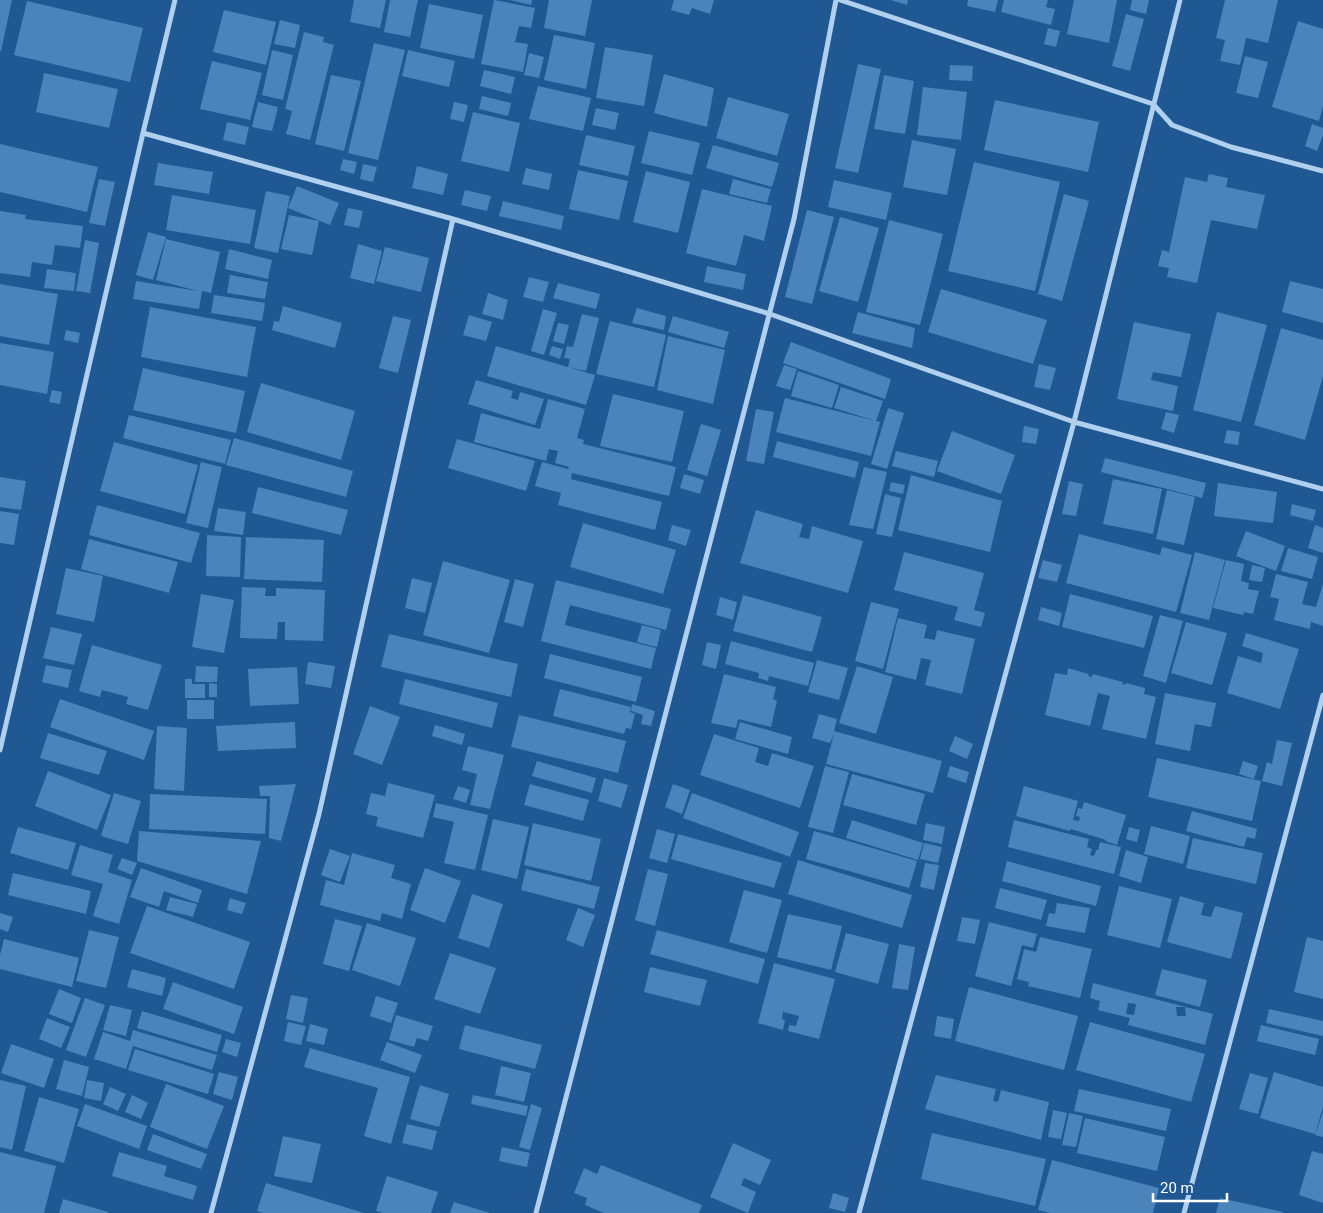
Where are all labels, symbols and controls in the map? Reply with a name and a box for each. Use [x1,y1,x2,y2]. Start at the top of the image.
scale bar [1153,1170,1227,1202]
text: 20 m [1160,1179,1194,1197]

